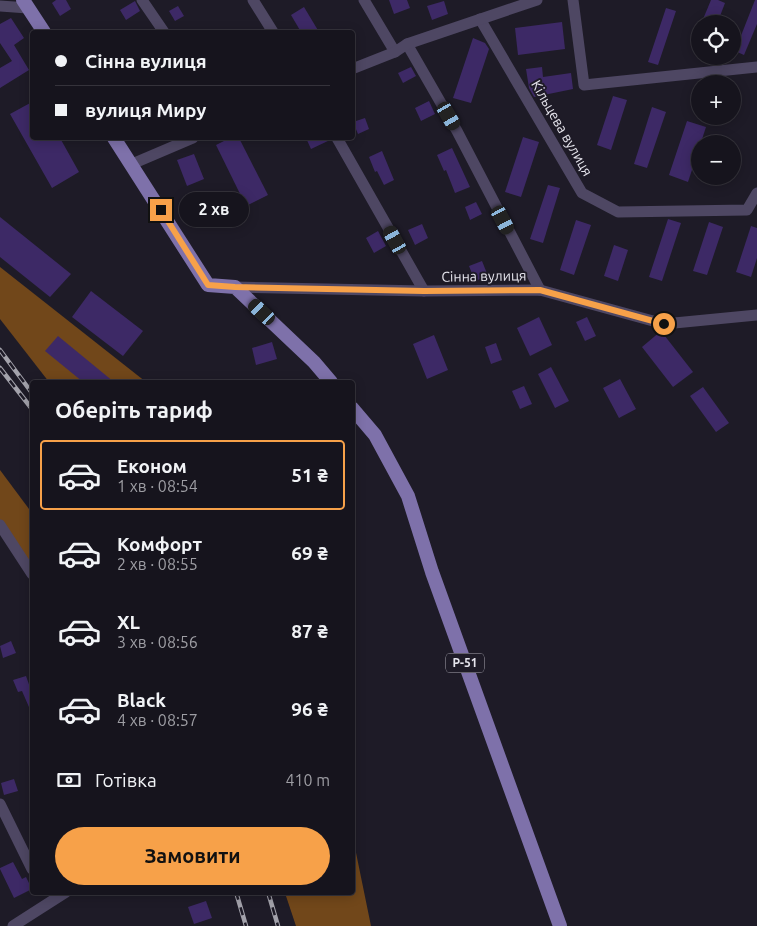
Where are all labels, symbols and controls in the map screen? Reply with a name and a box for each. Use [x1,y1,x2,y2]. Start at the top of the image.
map controls [691,15,741,185]
button: locate [691,15,741,65]
text: Сінна вулиця [85,50,207,72]
button: + [691,75,741,125]
street label: Кільцева вулиця [528,77,596,179]
text: вулиця Миру [85,99,206,121]
car [435,99,462,133]
button: − [691,135,741,185]
callout: 2 хв [178,192,248,228]
route end [150,199,172,221]
text: 2 хв [199,200,229,218]
car [489,203,516,237]
car [381,223,408,257]
street label: Сінна вулиця [441,267,527,285]
car [245,296,278,328]
route start [653,313,675,335]
text: Оберіть тариф [55,397,213,422]
icon: car [57,453,102,498]
text: Економ [117,455,187,477]
text: 51 ₴ [291,464,328,486]
text: 1 хв · 08:54 [117,477,198,495]
icon: car [57,531,102,576]
text: Комфорт [117,533,202,555]
text: 69 ₴ [291,542,328,564]
text: 2 хв · 08:55 [117,555,198,573]
icon: car [57,609,102,654]
text: XL [117,611,140,633]
text: 87 ₴ [291,620,328,642]
text: 3 хв · 08:56 [117,633,198,651]
road number: Р-51 [446,654,484,672]
icon: car [57,687,102,732]
text: Black [117,689,166,711]
text: 96 ₴ [291,698,328,720]
text: 4 хв · 08:57 [117,711,198,729]
icon: cash [55,766,83,794]
text: Готівка [95,769,157,791]
text: 410 m [285,771,330,789]
button: Замовити [55,827,330,885]

